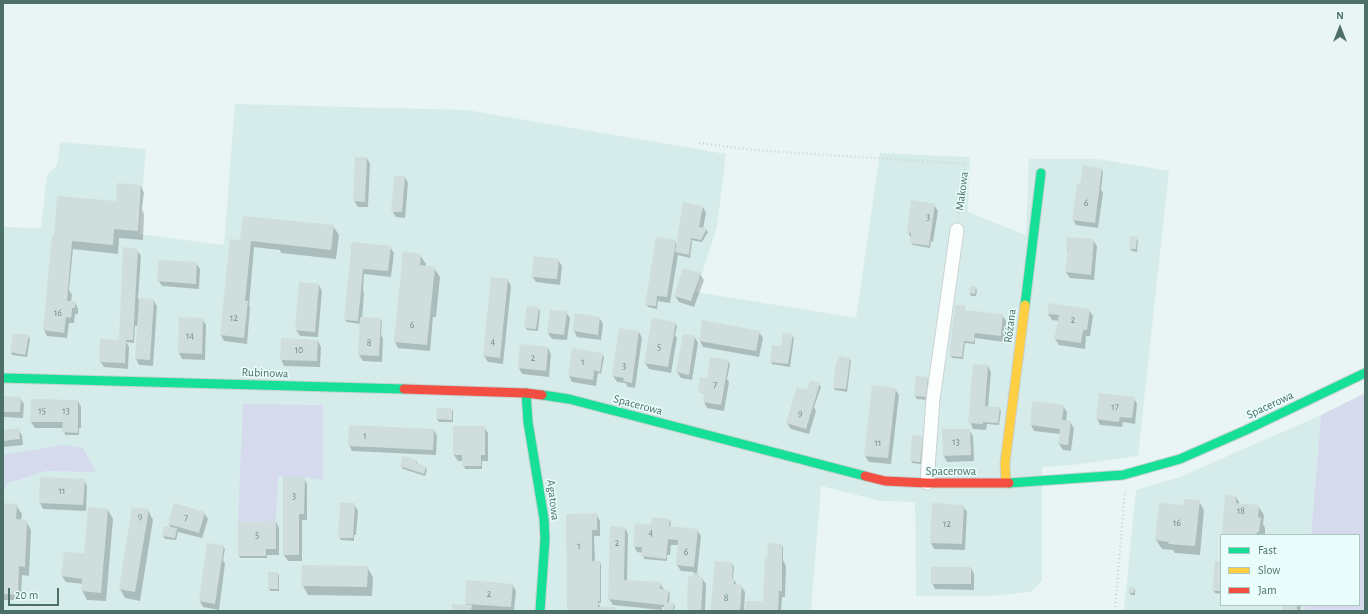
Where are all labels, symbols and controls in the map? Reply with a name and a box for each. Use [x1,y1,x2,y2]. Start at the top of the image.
north arrow [1320,8,1360,48]
text: N [1336,10,1344,21]
street label: Makowa [952,171,972,211]
house number: 6 [1084,197,1088,209]
house number: 3 [926,211,930,223]
house number: 16 [54,307,62,319]
street label: Różana [1001,308,1019,344]
house number: 12 [230,312,238,324]
house number: 2 [1071,314,1075,326]
house number: 6 [410,319,414,331]
house number: 14 [186,330,194,342]
house number: 4 [491,336,495,348]
house number: 8 [367,337,371,349]
house number: 5 [657,341,661,353]
house number: 10 [295,344,303,356]
house number: 2 [531,352,535,364]
house number: 1 [581,356,585,368]
house number: 3 [622,360,626,372]
street label: Rubinowa [241,365,289,381]
house number: 7 [713,379,717,391]
street label: Spacerowa [1244,388,1296,422]
street label: Spacerowa [612,392,664,418]
house number: 17 [1111,401,1119,413]
house number: 15 [38,405,46,417]
house number: 13 [62,405,70,417]
house number: 9 [798,407,802,419]
house number: 1 [363,430,367,442]
house number: 13 [952,436,960,448]
house number: 11 [875,437,881,449]
street label: Spacerowa [926,464,976,478]
street label: Agatowa [543,479,563,521]
house number: 11 [59,485,65,497]
house number: 3 [292,490,296,502]
house number: 18 [1237,505,1245,517]
house number: 9 [138,510,142,522]
house number: 7 [184,512,188,524]
house number: 16 [1173,517,1181,529]
house number: 12 [943,518,951,530]
house number: 4 [649,527,653,539]
house number: 5 [255,529,259,541]
legend [1220,534,1360,606]
house number: 2 [615,537,619,549]
house number: 1 [577,540,581,552]
text: Fast [1258,544,1277,556]
house number: 6 [684,546,688,558]
text: Slow [1258,564,1280,576]
scale bar [10,580,61,606]
text: Jam [1258,584,1277,596]
house number: 2 [487,588,491,600]
text: 20 m [15,589,38,601]
house number: 8 [724,592,728,604]

